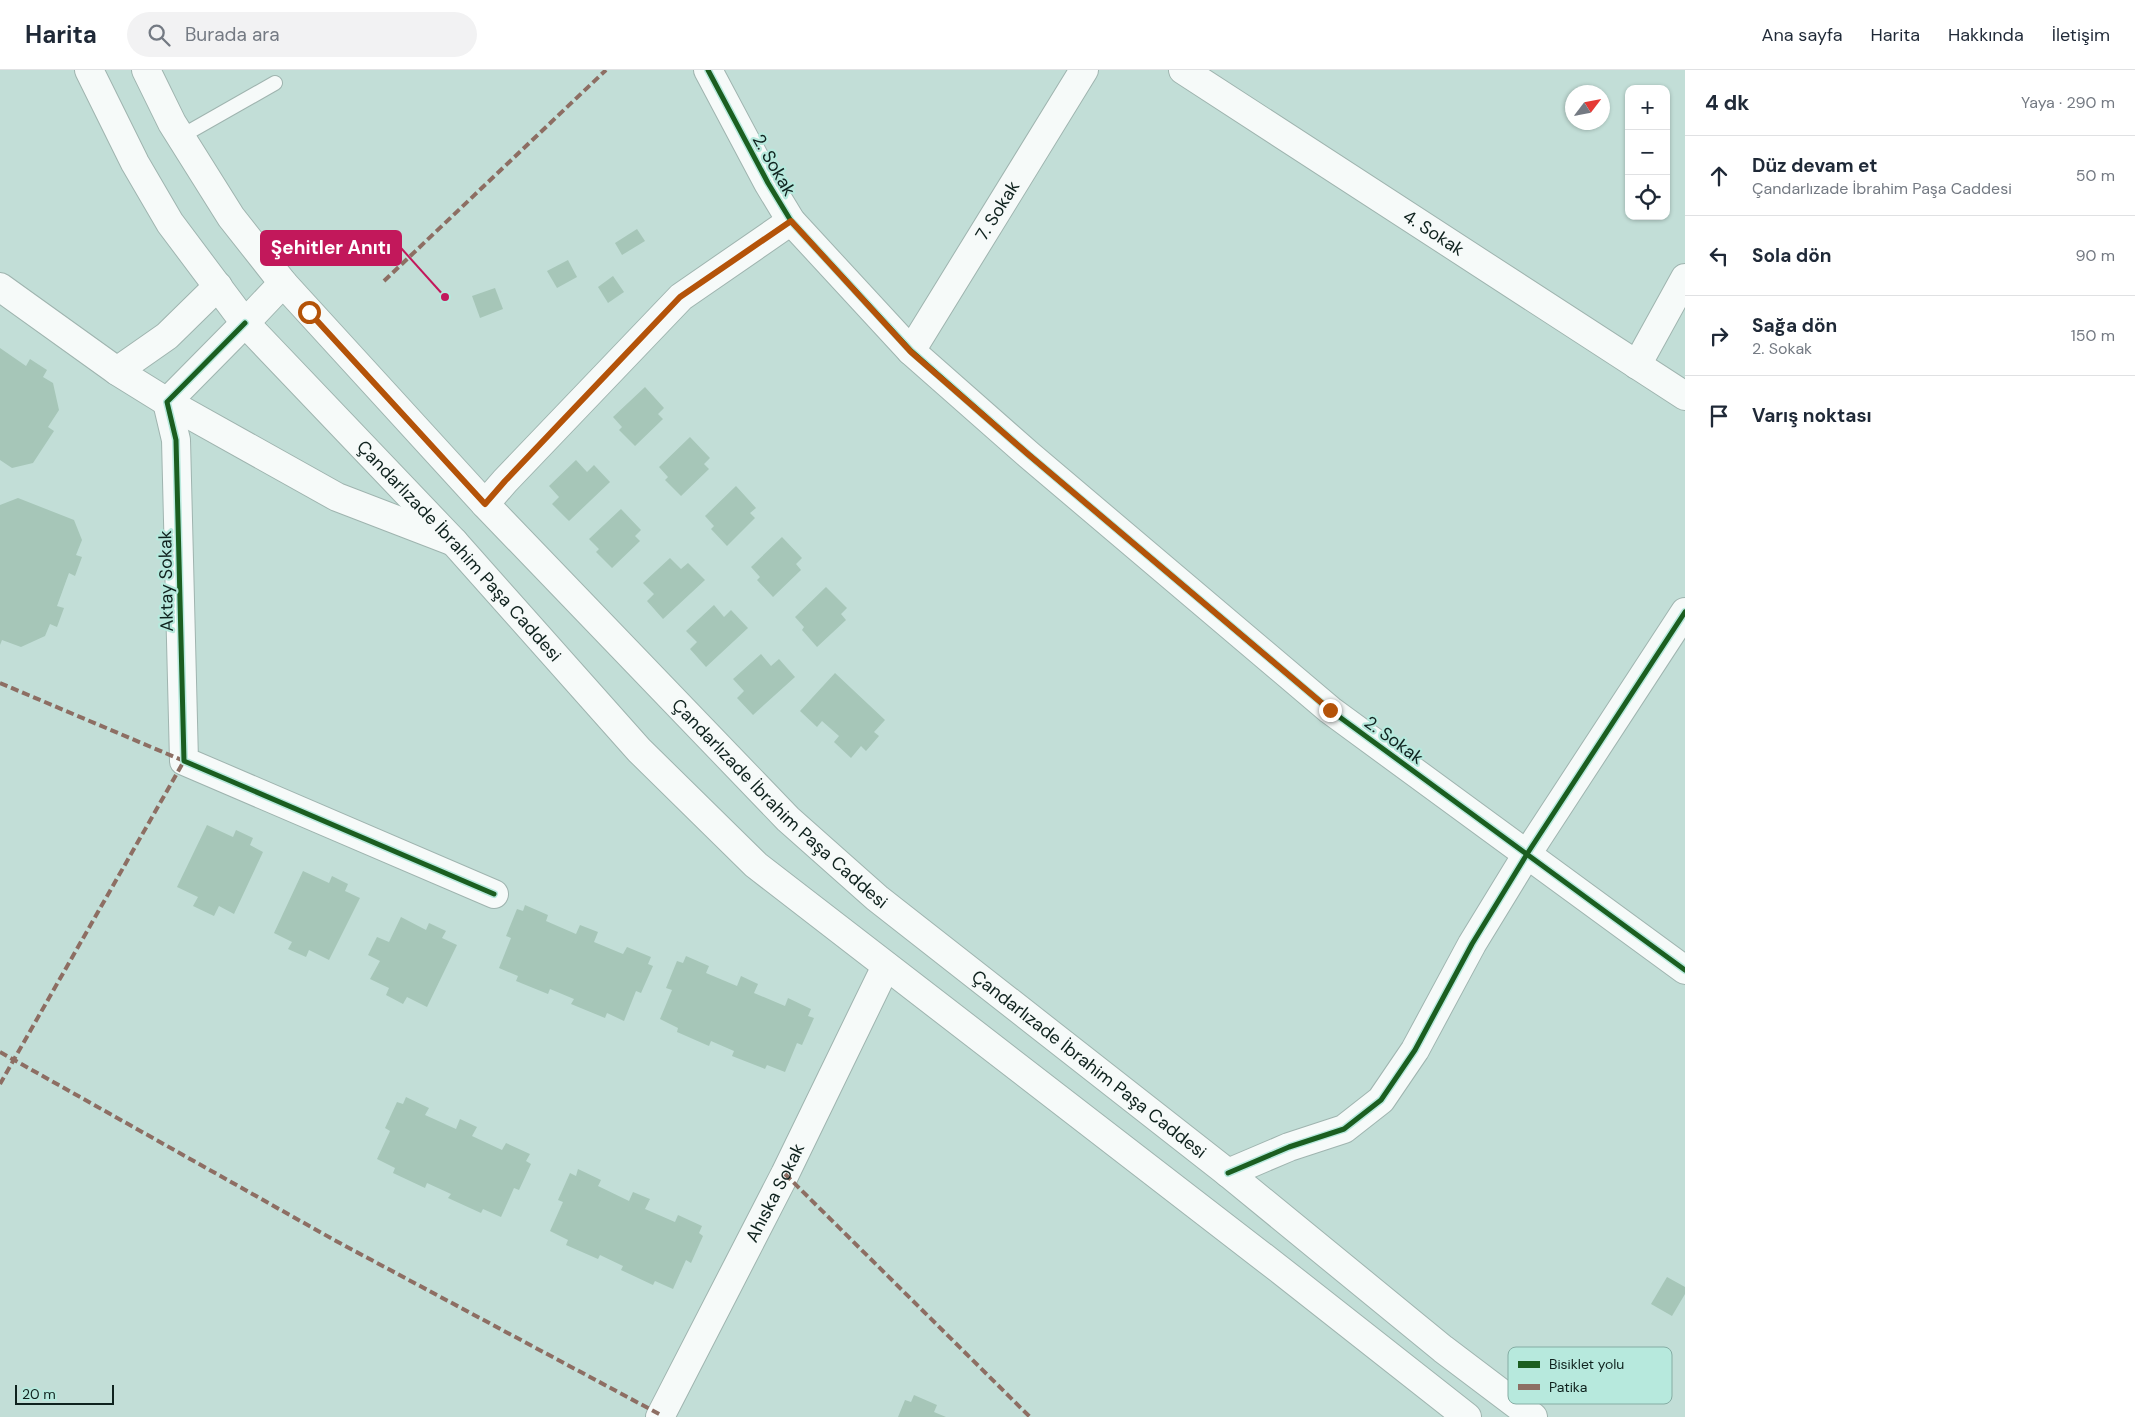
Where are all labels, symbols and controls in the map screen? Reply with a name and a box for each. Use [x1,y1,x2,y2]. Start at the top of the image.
search box [127,12,477,57]
text: Harita [25,19,97,50]
icon: search [145,21,173,49]
text: Burada ara [185,22,280,47]
text: Ana sayfa [1762,23,1842,47]
text: Harita [1870,23,1920,47]
text: Hakkında [1948,23,2024,47]
text: İletişim [2052,23,2110,47]
north arrow [1565,85,1610,130]
map controls [1625,85,1670,220]
button: + [1625,85,1670,130]
text: 4 dk [1705,89,1749,117]
text: Yaya · 290 m [2021,92,2115,113]
street label: 2. Sokak [747,130,801,200]
button: − [1625,130,1670,175]
text: Düz devam et [1752,153,1878,178]
icon: ahead [1705,162,1733,190]
text: 50 m [2076,165,2115,186]
button: locate [1625,175,1670,220]
street label: 7. Sokak [970,176,1025,245]
text: Çandarlızade İbrahim Paşa Caddesi [1752,178,2012,199]
street label: 4. Sokak [1399,204,1469,262]
callout: Şehitler Anıtı [261,231,401,265]
text: Şehitler Anıtı [271,235,391,260]
icon: left [1705,242,1733,270]
text: Sola dön [1752,243,1832,268]
text: 90 m [2075,245,2115,266]
route start [298,301,321,324]
text: Sağa dön [1752,313,1837,338]
icon: right [1705,322,1733,350]
text: 150 m [2071,325,2115,346]
text: 2. Sokak [1752,338,1812,359]
icon: arrive [1705,402,1733,430]
text: Varış noktası [1752,403,1872,428]
street label: Çandarlızade İbrahim Paşa Caddesi [351,435,567,667]
street label: Aktay Sokak [153,530,179,632]
street label: Çandarlızade İbrahim Paşa Caddesi [667,693,893,914]
route end [1319,699,1342,722]
street label: 2. Sokak [1360,710,1428,770]
street label: Çandarlızade İbrahim Paşa Caddesi [967,965,1212,1164]
street label: Ahıska Sokak [740,1139,810,1246]
legend [1508,1347,1672,1404]
text: Bisiklet yolu [1549,1355,1624,1373]
text: Patika [1549,1378,1587,1396]
scale bar [15,1382,114,1405]
text: 20 m [22,1385,56,1403]

